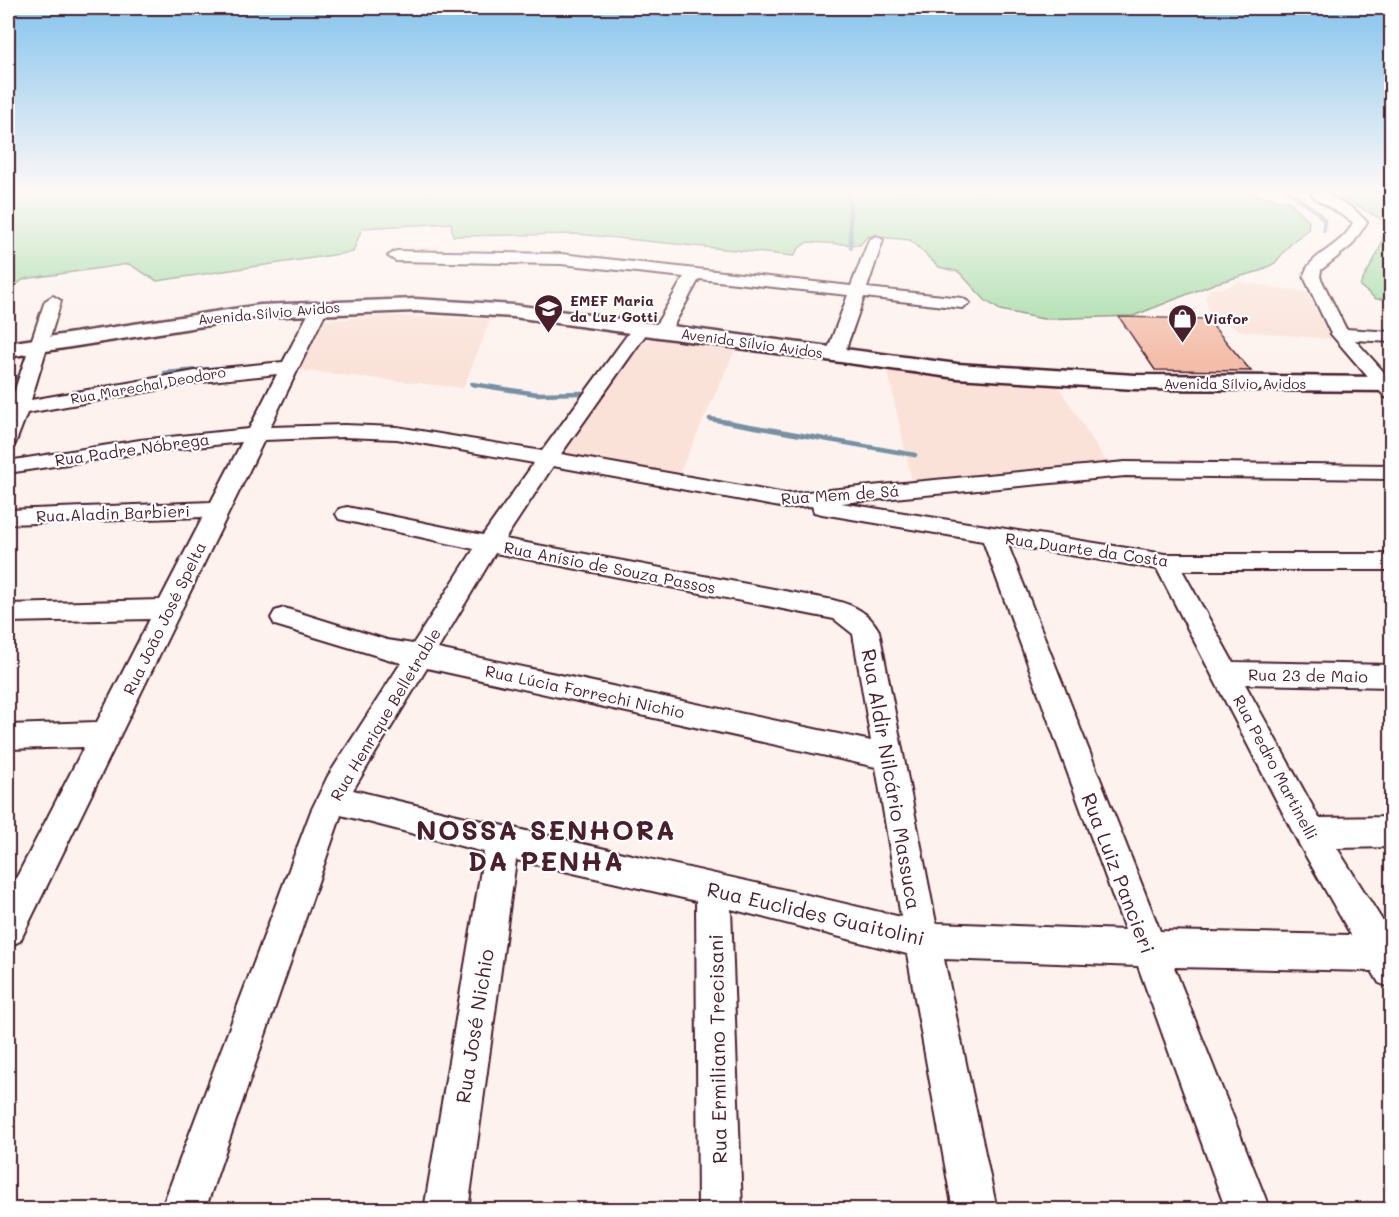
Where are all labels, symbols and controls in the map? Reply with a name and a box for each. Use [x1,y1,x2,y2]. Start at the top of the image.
place label: EMEF Maria da Luz Gotti [570,291,658,326]
school or university icon: EMEF Maria da Luz Gotti [533,292,565,334]
street label: Avenida Sílvio Avidos [197,297,341,329]
shop icon: Viafor [1167,302,1199,344]
place label: Viafor [1204,309,1248,328]
street label: Avenida Sílvio Avidos [680,324,824,362]
street label: Rua Marechal Deodoro [69,362,227,408]
street label: Avenida Sílvio Avidos [1164,374,1306,393]
street label: Rua Padre Nóbrega [53,428,211,470]
street label: Rua Mem de Sá [780,479,900,509]
street label: Rua Aladin Barbieri [36,500,190,526]
street label: Rua Duarte da Costa [1004,527,1170,571]
street label: Rua Anísio de Souza Passos [502,536,718,598]
street label: Rua João José Spelta [118,538,210,698]
street label: Rua Henrique Belletrable [325,624,445,804]
street label: Rua Aldir Nilcário Massuca [856,647,928,911]
street label: Rua Lúcia Forrechi Nichio [484,660,686,722]
street label: Rua 23 de Maio [1248,663,1368,687]
street label: Rua Pedro Martinelli [1229,691,1323,843]
street label: Rua Luiz Pancieri [1076,789,1162,957]
district label: NOSSA SENHORA DA PENHA [416,812,676,878]
street label: Rua Euclides Guaitolini [705,875,927,951]
street label: Rua Ermiliano Trecisani [702,934,732,1164]
street label: Rua José Nichio [449,947,499,1105]

